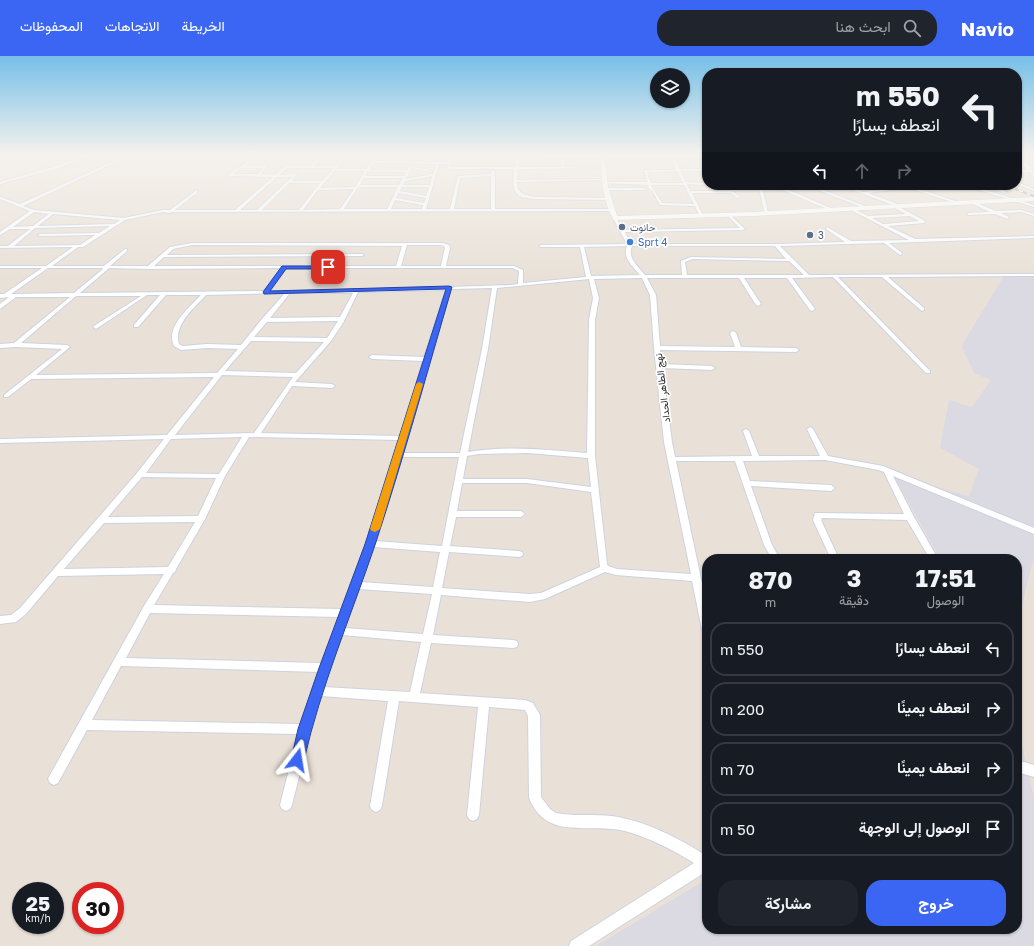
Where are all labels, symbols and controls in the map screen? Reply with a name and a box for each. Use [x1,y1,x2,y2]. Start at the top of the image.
search box [657,10,937,46]
text: المحفوظات [20,17,83,34]
text: الاتجاهات [105,17,159,34]
text: الخريطة [181,17,225,34]
text: ابحث هنا [836,17,891,35]
icon: search [901,17,923,39]
text: Navio [961,17,1014,40]
map controls [650,68,690,108]
button: layers [650,68,690,108]
text: 550 m [856,79,940,112]
icon: left [954,84,1006,136]
text: انعطف يسارًا [852,113,940,135]
icon: left [809,160,831,182]
icon: ahead [851,160,873,182]
icon: right [893,160,915,182]
place label: حانوت [630,221,656,234]
marker: حانوت [617,222,627,232]
place label: 3 [818,229,824,241]
marker: 3 [805,230,815,240]
place label: Sprt 4 [638,236,667,248]
marker: Sprt 4 [625,237,635,247]
pin [311,250,345,284]
icon: arrive [317,256,339,278]
street label: نهج الطاهر الحداد [652,352,673,423]
text: 3 [847,563,861,592]
text: 17:51 [915,563,976,592]
text: 870 [748,565,793,594]
text: دقيقة [839,592,869,608]
text: الوصول [927,592,964,608]
text: m [765,594,776,610]
text: انعطف يسارًا [895,638,970,656]
icon: left [982,638,1004,660]
text: 550 m [720,640,764,658]
text: انعطف يمينًا [897,698,970,716]
icon: right [982,698,1004,720]
text: 200 m [720,700,764,718]
position arrow [276,739,318,781]
text: انعطف يمينًا [897,758,970,776]
icon: right [982,758,1004,780]
text: 70 m [720,760,754,778]
text: الوصول إلى الوجهة [859,818,970,836]
icon: arrive [982,818,1004,840]
text: 50 m [720,820,755,838]
button: مشاركة [718,880,858,926]
button: خروج [866,880,1006,926]
speed limit sign: 30 [72,882,124,934]
text: 25 [26,891,50,915]
text: km/h [25,912,51,924]

